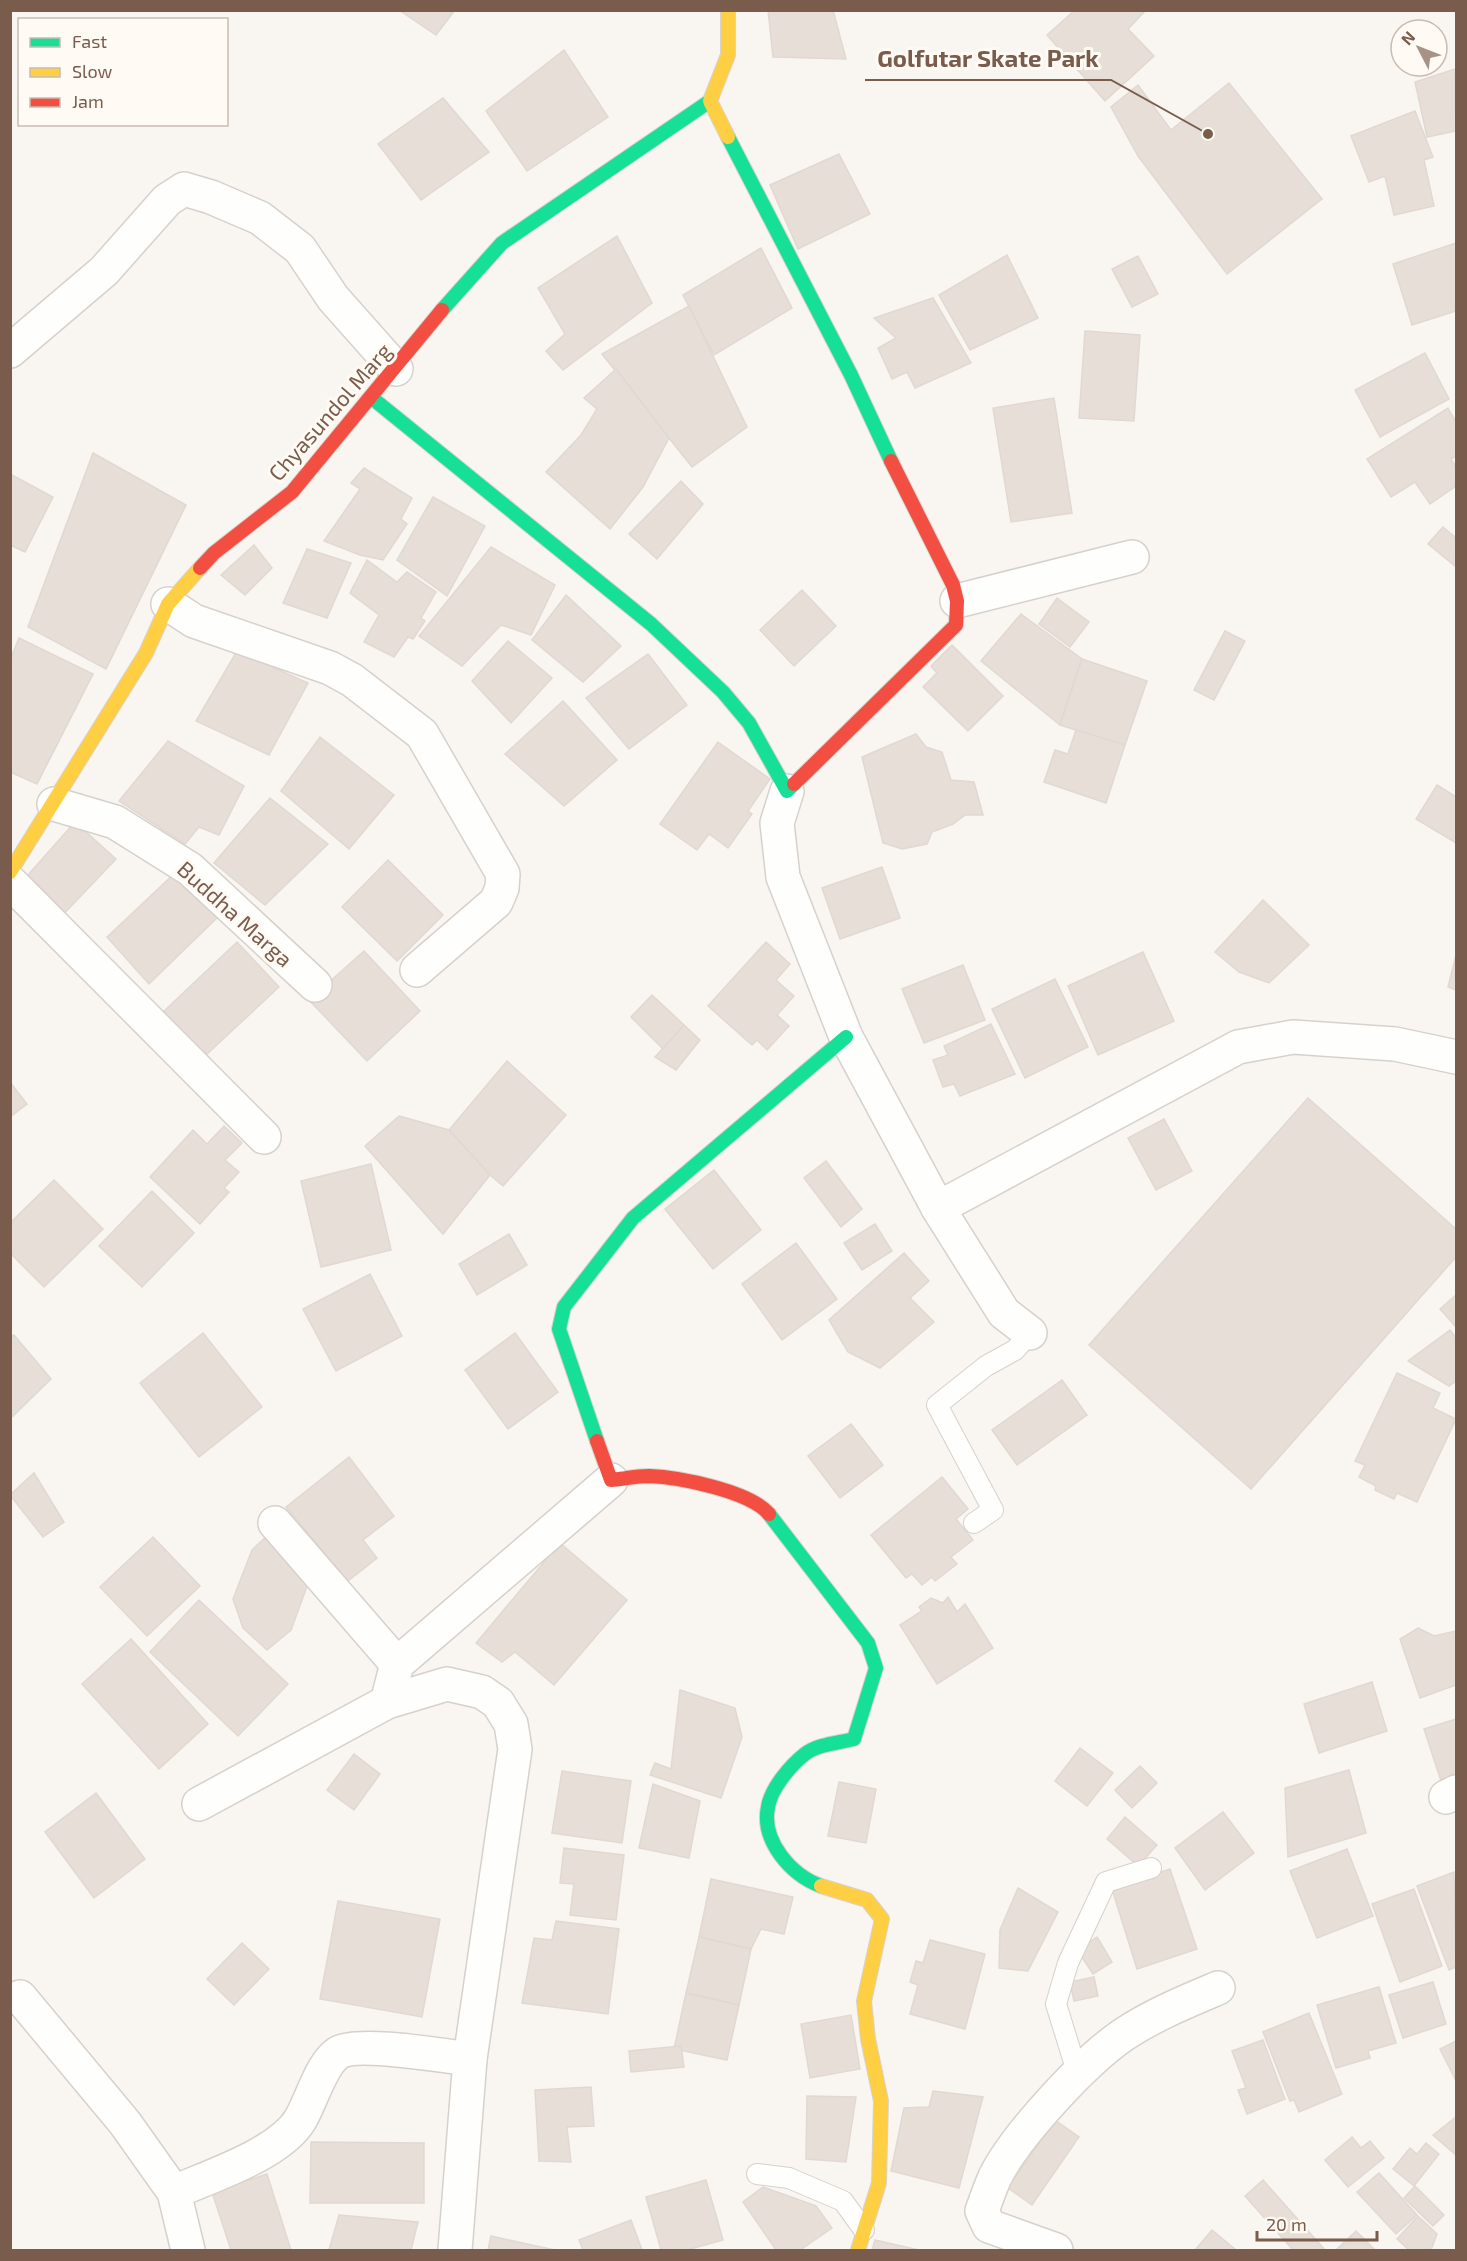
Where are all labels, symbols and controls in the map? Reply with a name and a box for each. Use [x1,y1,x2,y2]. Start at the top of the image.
legend [18,18,228,126]
north arrow [1389,18,1449,78]
text: N [1397,27,1418,48]
text: Fast [72,30,107,52]
callout: Golfutar Skate Park [865,38,1111,80]
text: Golfutar Skate Park [877,43,1099,72]
text: Slow [72,60,113,82]
text: Jam [72,90,104,112]
street label: Chyasundol Marg [262,337,396,485]
street label: Buddha Marga [173,855,298,972]
scale bar [1257,2204,1377,2242]
text: 20 m [1266,2213,1307,2235]

